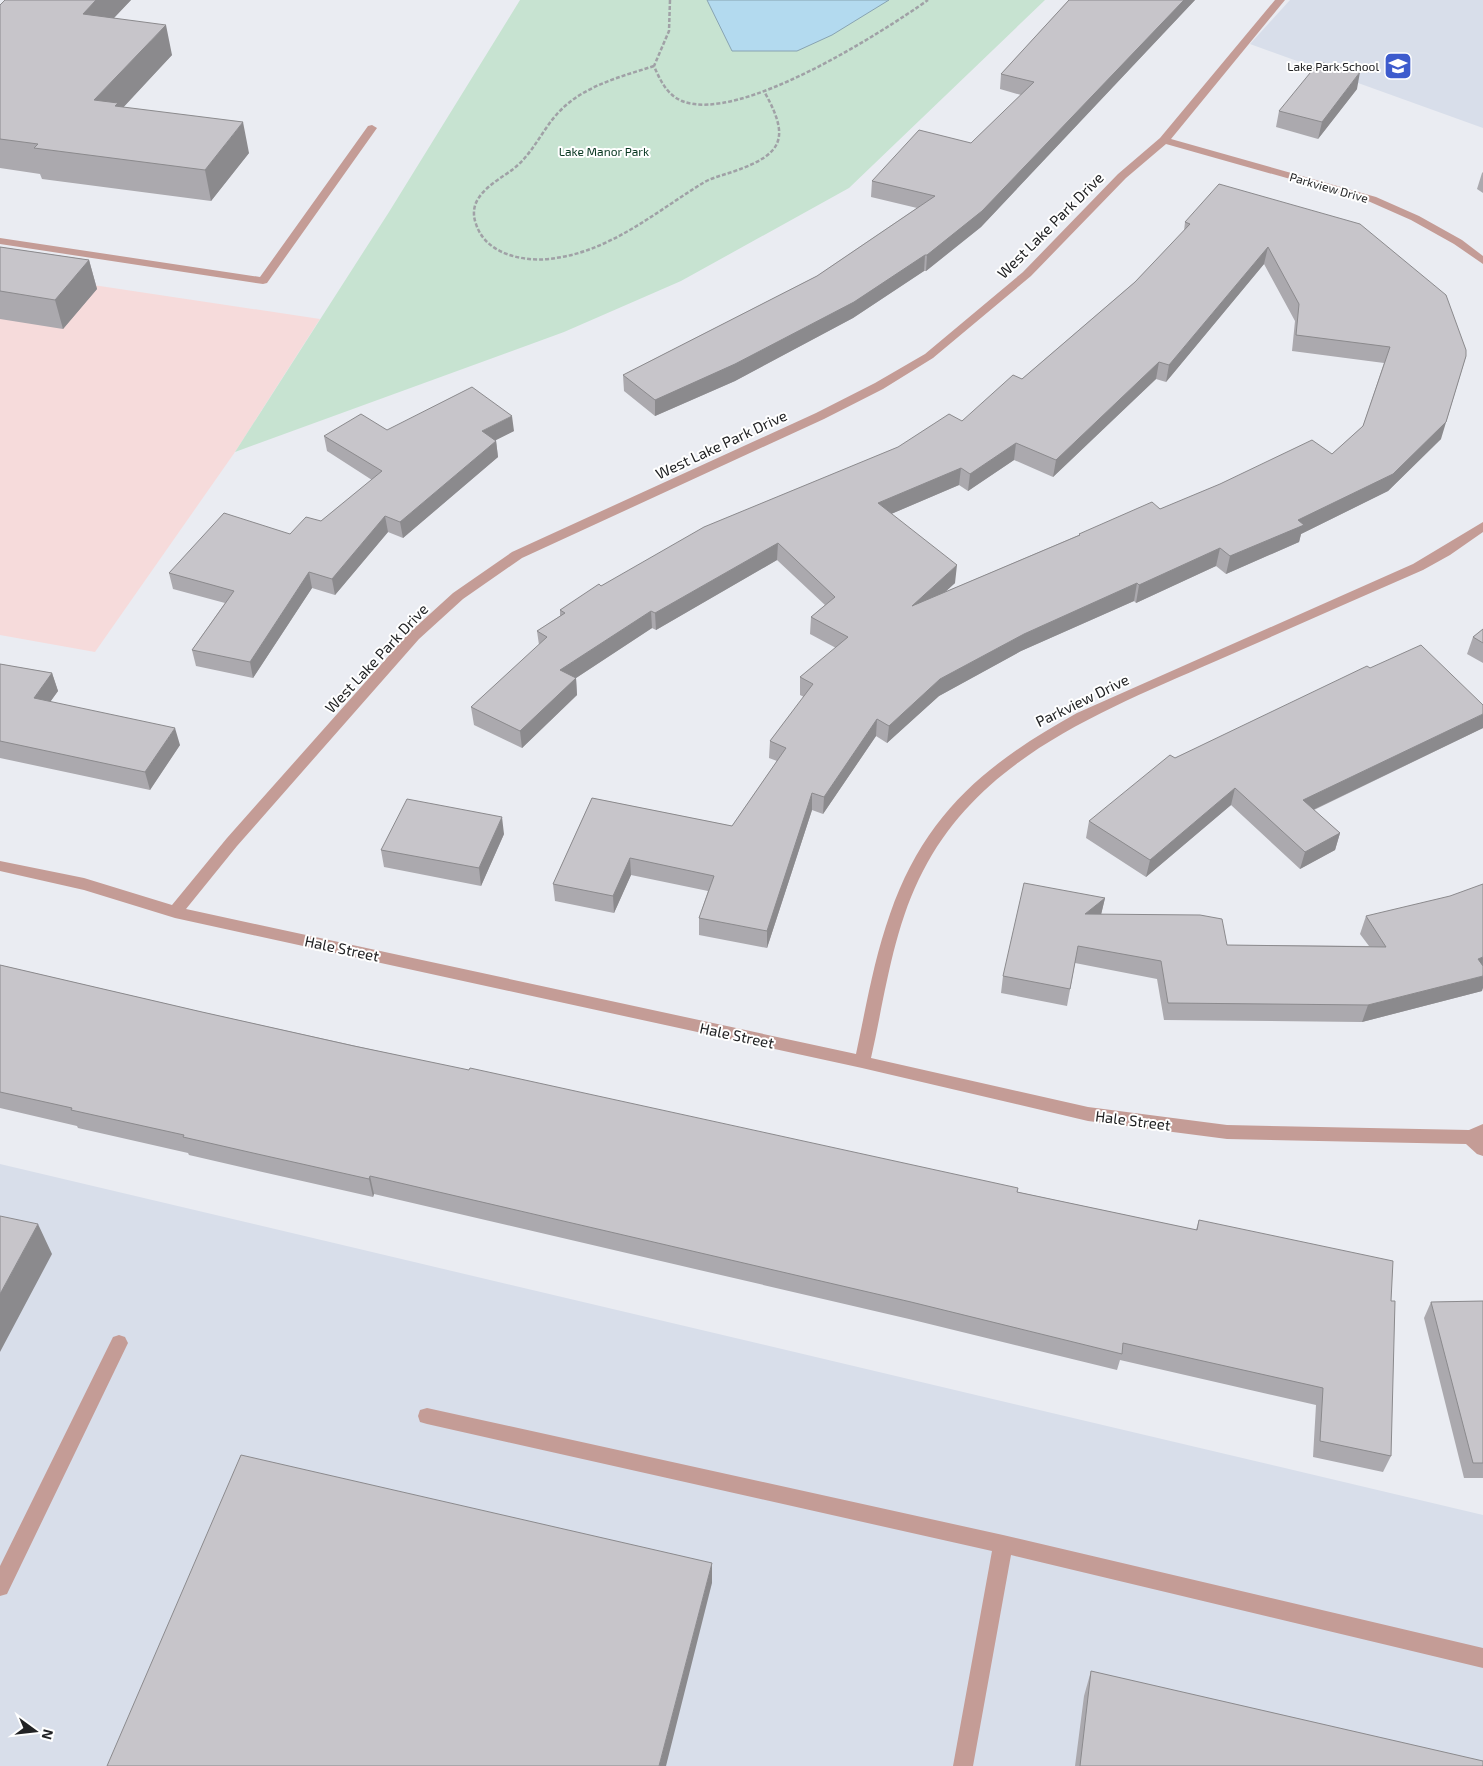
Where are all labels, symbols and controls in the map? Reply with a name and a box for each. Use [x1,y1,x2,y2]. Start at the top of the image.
school or university icon: Lake Park School [1383,51,1413,81]
place label: Lake Park School [1287,59,1379,73]
park label: Lake Manor Park [559,144,649,158]
street label: West Lake Park Drive [993,168,1107,282]
street label: Parkview Drive [1288,169,1370,205]
street label: West Lake Park Drive [652,406,790,482]
street label: West Lake Park Drive [321,600,431,716]
street label: Parkview Drive [1032,670,1132,730]
street label: Hale Street [303,931,381,965]
street label: Hale Street [698,1018,776,1052]
street label: Hale Street [1094,1106,1172,1134]
north arrow [10,1706,60,1756]
text: N [39,1727,58,1742]

